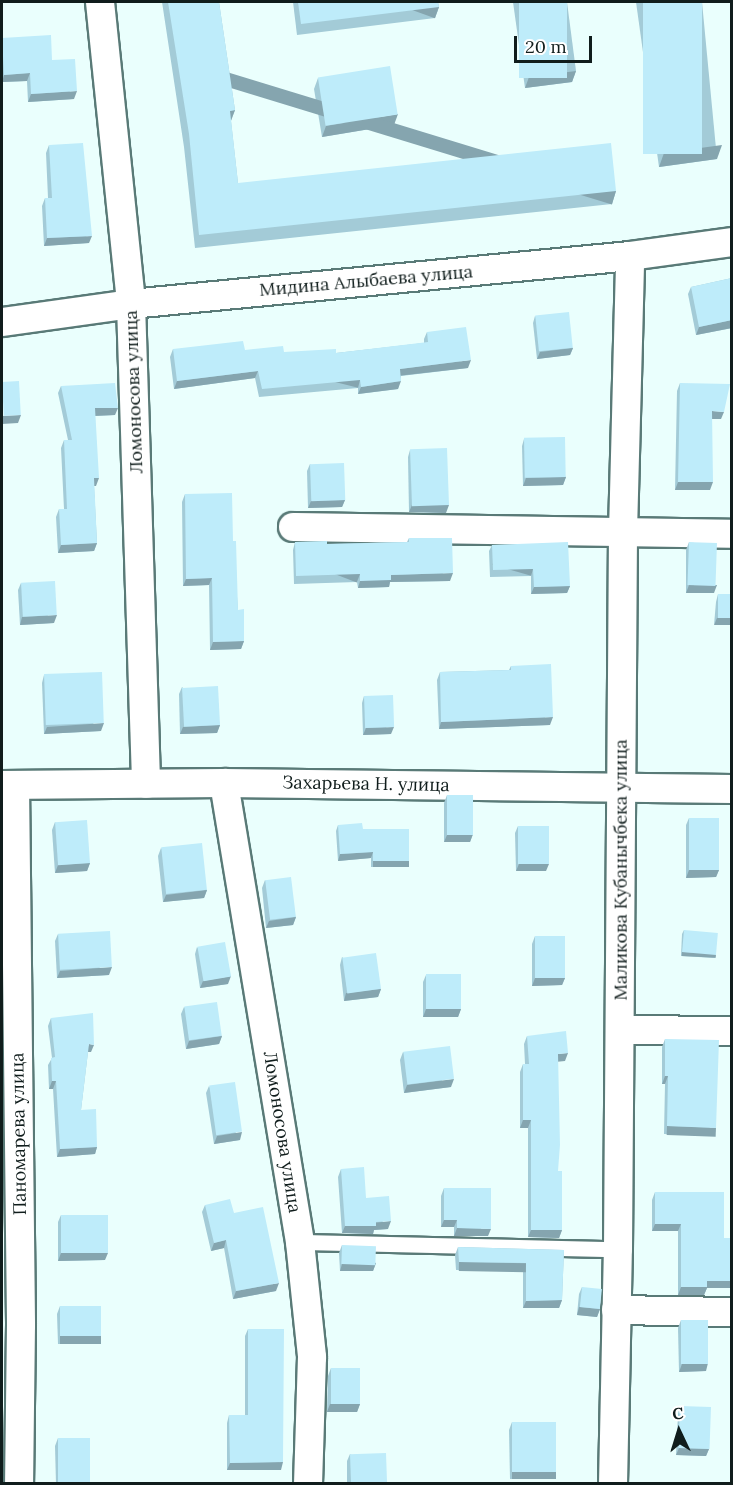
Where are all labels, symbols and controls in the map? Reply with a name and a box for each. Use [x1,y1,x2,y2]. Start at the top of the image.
scale bar [517,24,595,62]
text: 20 m [525,35,567,58]
street label: Мидина Алыбаева улица [258,261,474,301]
street label: Ломоносова улица [120,310,148,474]
street label: Маликова Кубанычбека улица [610,739,632,1001]
street label: Захарьева Н. улица [282,772,450,796]
street label: Ломоносова улица [259,1050,305,1214]
street label: Паномарева улица [7,1052,31,1216]
north arrow [649,1401,709,1461]
text: С [672,1403,684,1423]

